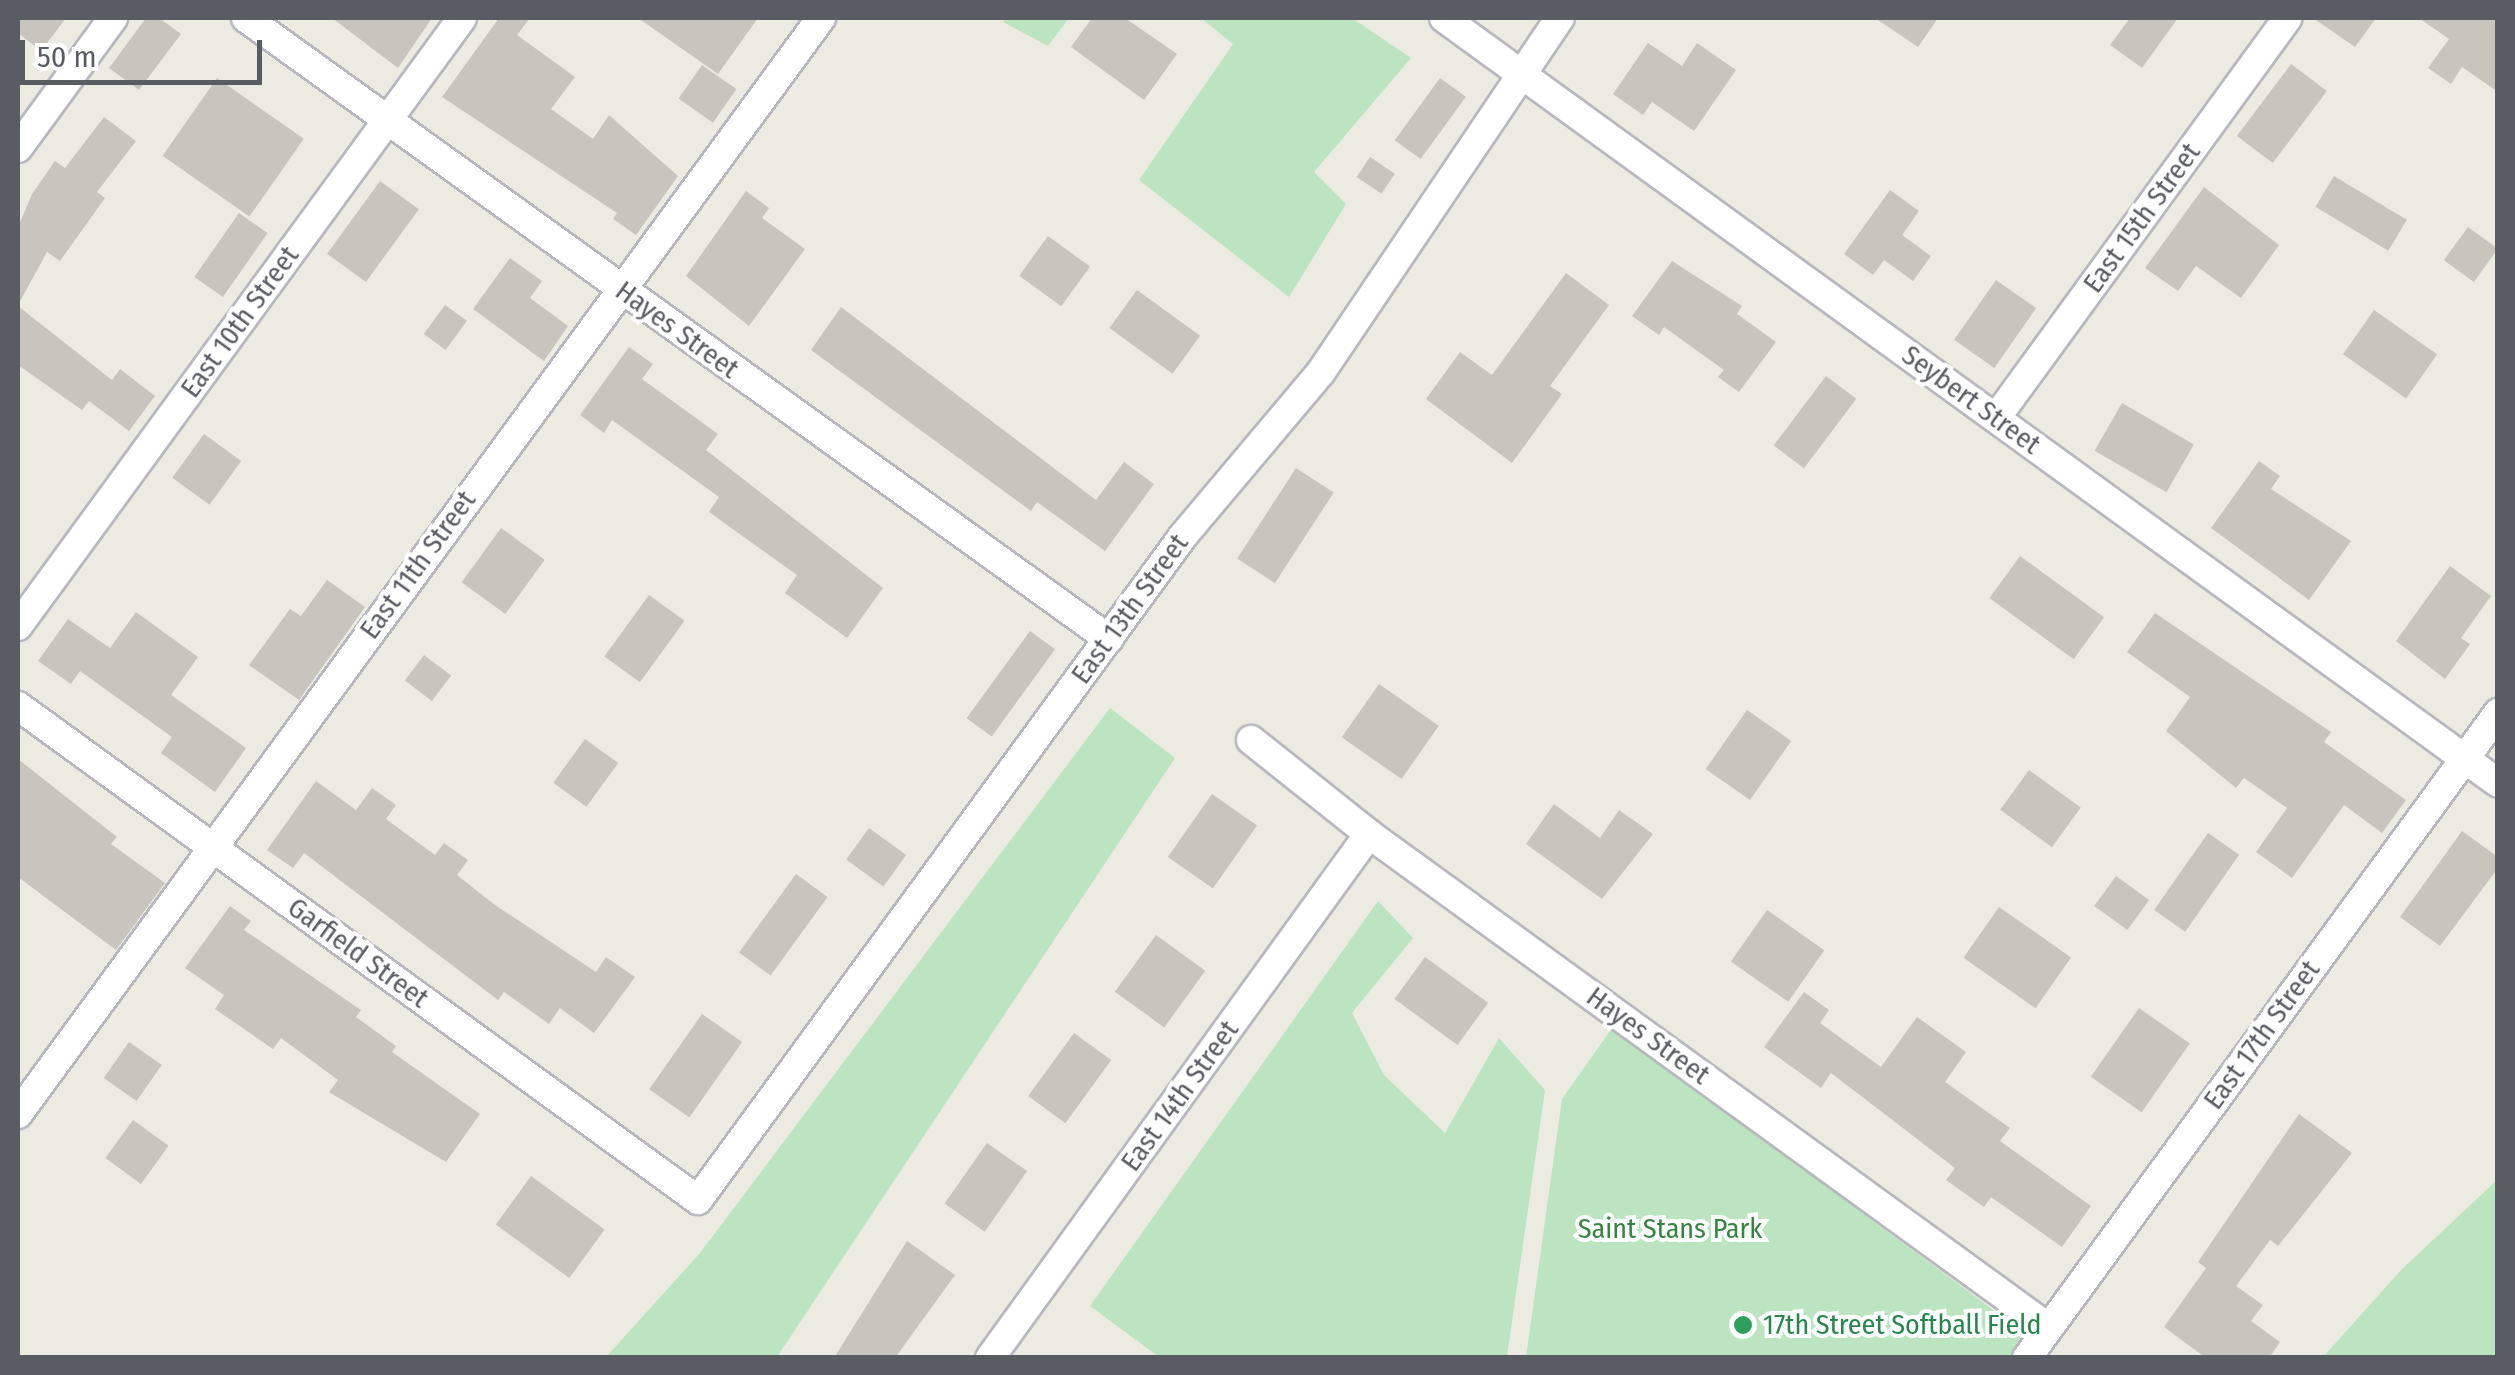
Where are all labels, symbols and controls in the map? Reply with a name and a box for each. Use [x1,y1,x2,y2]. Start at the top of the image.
scale bar [25,20,268,82]
text: 50 m [37,39,97,75]
street label: East 15th Street [2076,137,2208,299]
street label: East 10th Street [174,240,306,404]
street label: Hayes Street [609,274,745,386]
street label: Seybert Street [1895,338,2047,462]
street label: East 11th Street [353,484,483,646]
street label: East 13th Street [1064,528,1196,690]
street label: Garfield Street [281,891,435,1015]
street label: East 17th Street [2197,954,2327,1116]
street label: Hayes Street [1580,980,1716,1092]
street label: East 14th Street [1114,1014,1246,1178]
park label: Saint Stans Park [1578,1212,1762,1246]
place label: 17th Street Softball Field [1763,1308,2041,1342]
marker: 17th Street Softball Field [1732,1314,1754,1336]

